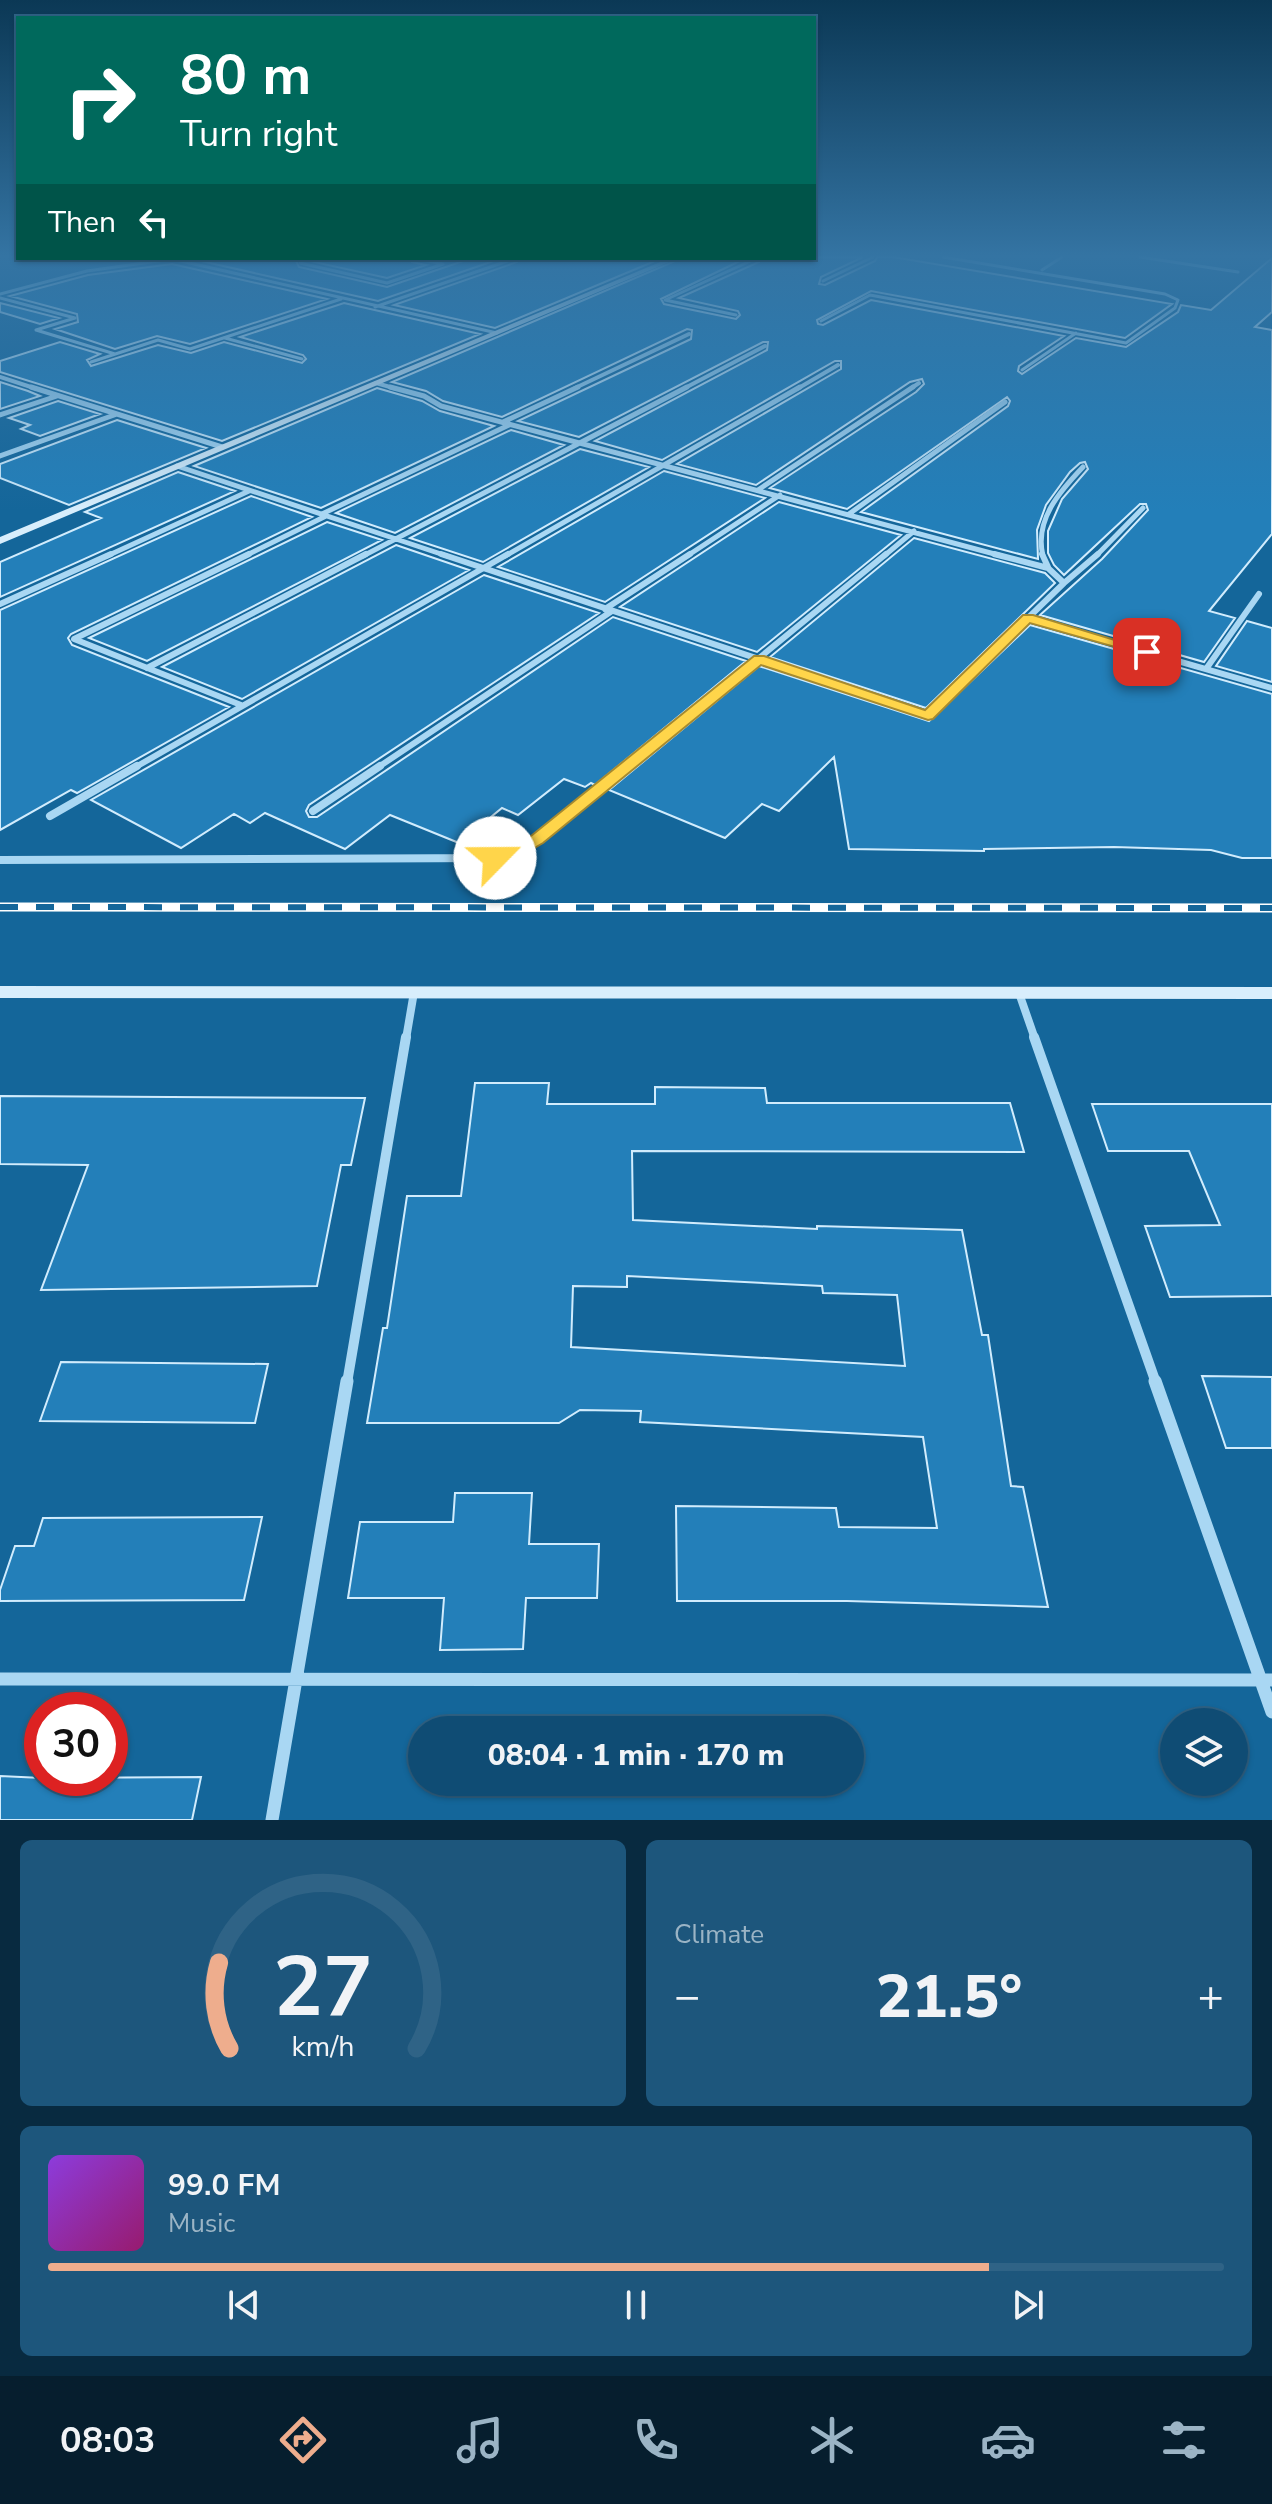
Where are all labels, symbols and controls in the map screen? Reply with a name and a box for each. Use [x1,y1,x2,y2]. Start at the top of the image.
text: 80 m [180,37,311,114]
icon: right [48,48,152,152]
text: Turn right [180,110,337,159]
icon: left [132,200,176,244]
text: Then [48,202,116,243]
pin [1113,618,1181,686]
icon: arrive [1125,630,1169,674]
position arrow [453,816,537,900]
speed limit sign: 30 [24,1692,128,1796]
map controls [1160,1708,1248,1796]
button: layers [1160,1708,1248,1796]
text: 08:04 · 1 min · 170 m [488,1735,784,1776]
text: Climate [674,1917,764,1952]
text: 27 [273,1931,373,2044]
text: 21.5° [876,1956,1022,2038]
text: − [674,1967,700,2027]
text: + [1198,1967,1224,2027]
text: km/h [292,2027,354,2066]
text: 99.0 FM [168,2165,280,2206]
text: Music [168,2206,235,2241]
icon: previous [222,2283,266,2327]
icon: pause [614,2283,658,2327]
icon: next [1006,2283,1050,2327]
icon: directions [275,2412,331,2468]
icon: music [452,2412,508,2468]
icon: phone [628,2412,684,2468]
icon: climate [804,2412,860,2468]
icon: car [980,2412,1036,2468]
icon: filters [1156,2412,1212,2468]
text: 08:03 [60,2416,155,2465]

